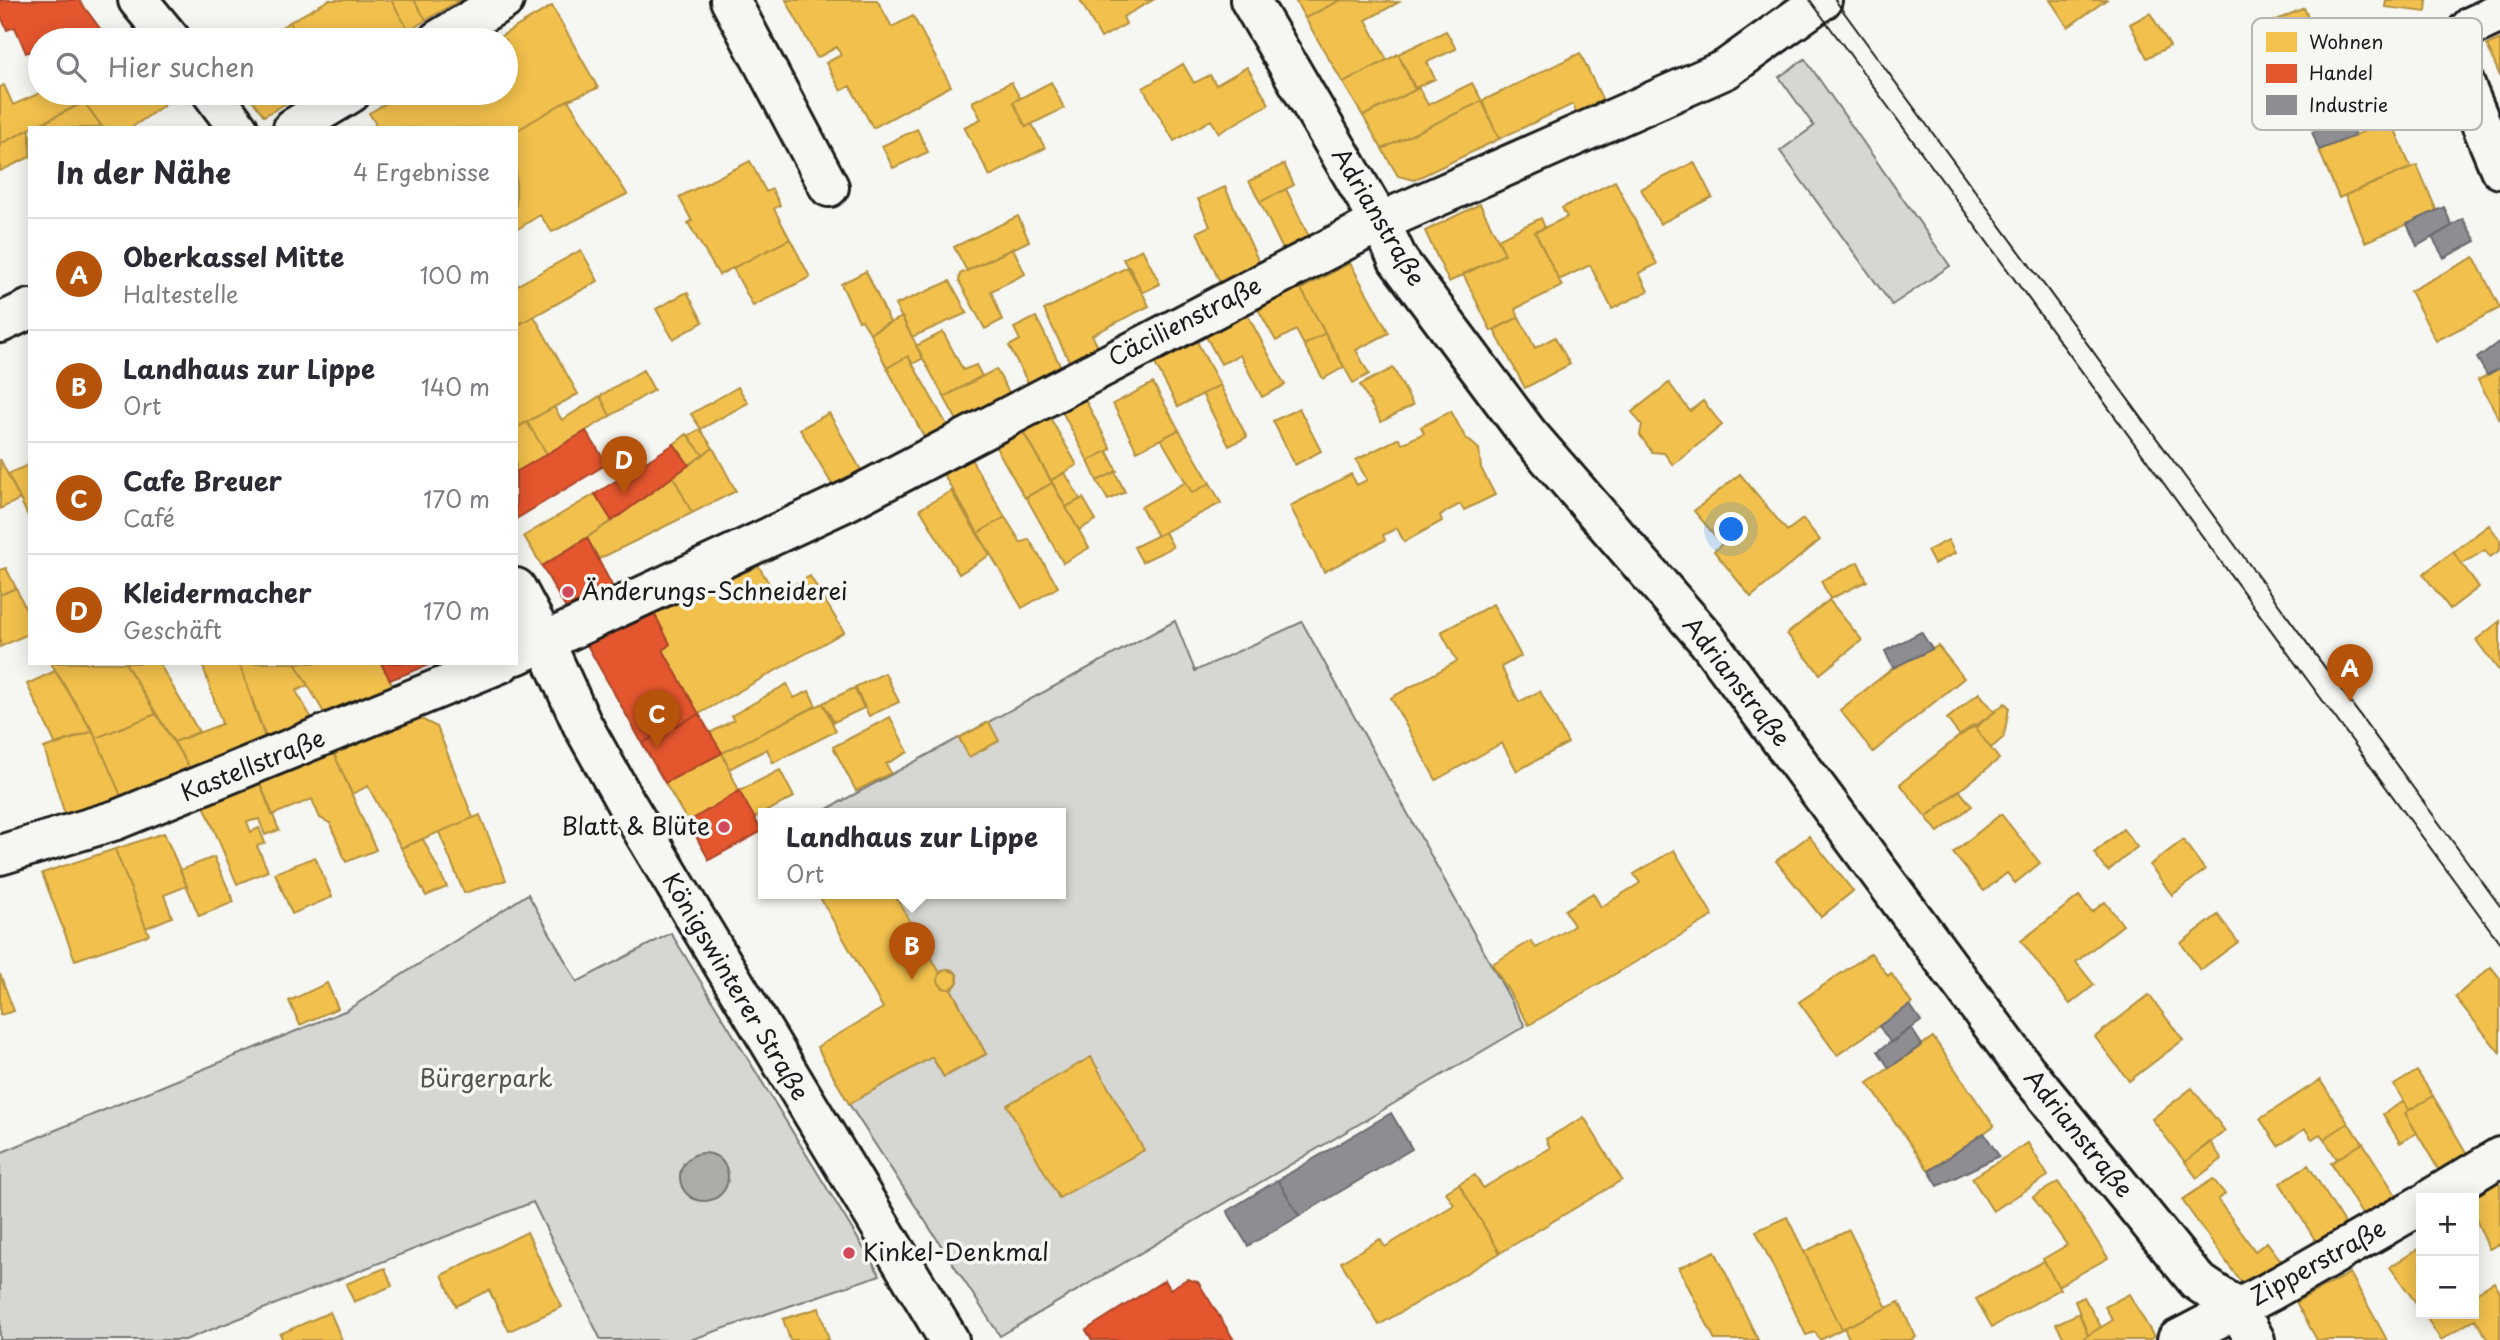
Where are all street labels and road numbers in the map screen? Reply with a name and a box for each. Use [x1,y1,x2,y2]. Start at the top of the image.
street label: Adrianstraße [1324,140,1435,292]
street label: Cäcilienstraße [1101,266,1267,374]
street label: Adrianstraße [1675,608,1800,753]
street label: Kastellstraße [175,719,330,809]
street label: Königswinterer Straße [654,865,819,1107]
street label: Adrianstraße [2016,1061,2143,1205]
street label: Zipperstraße [2242,1209,2392,1314]

